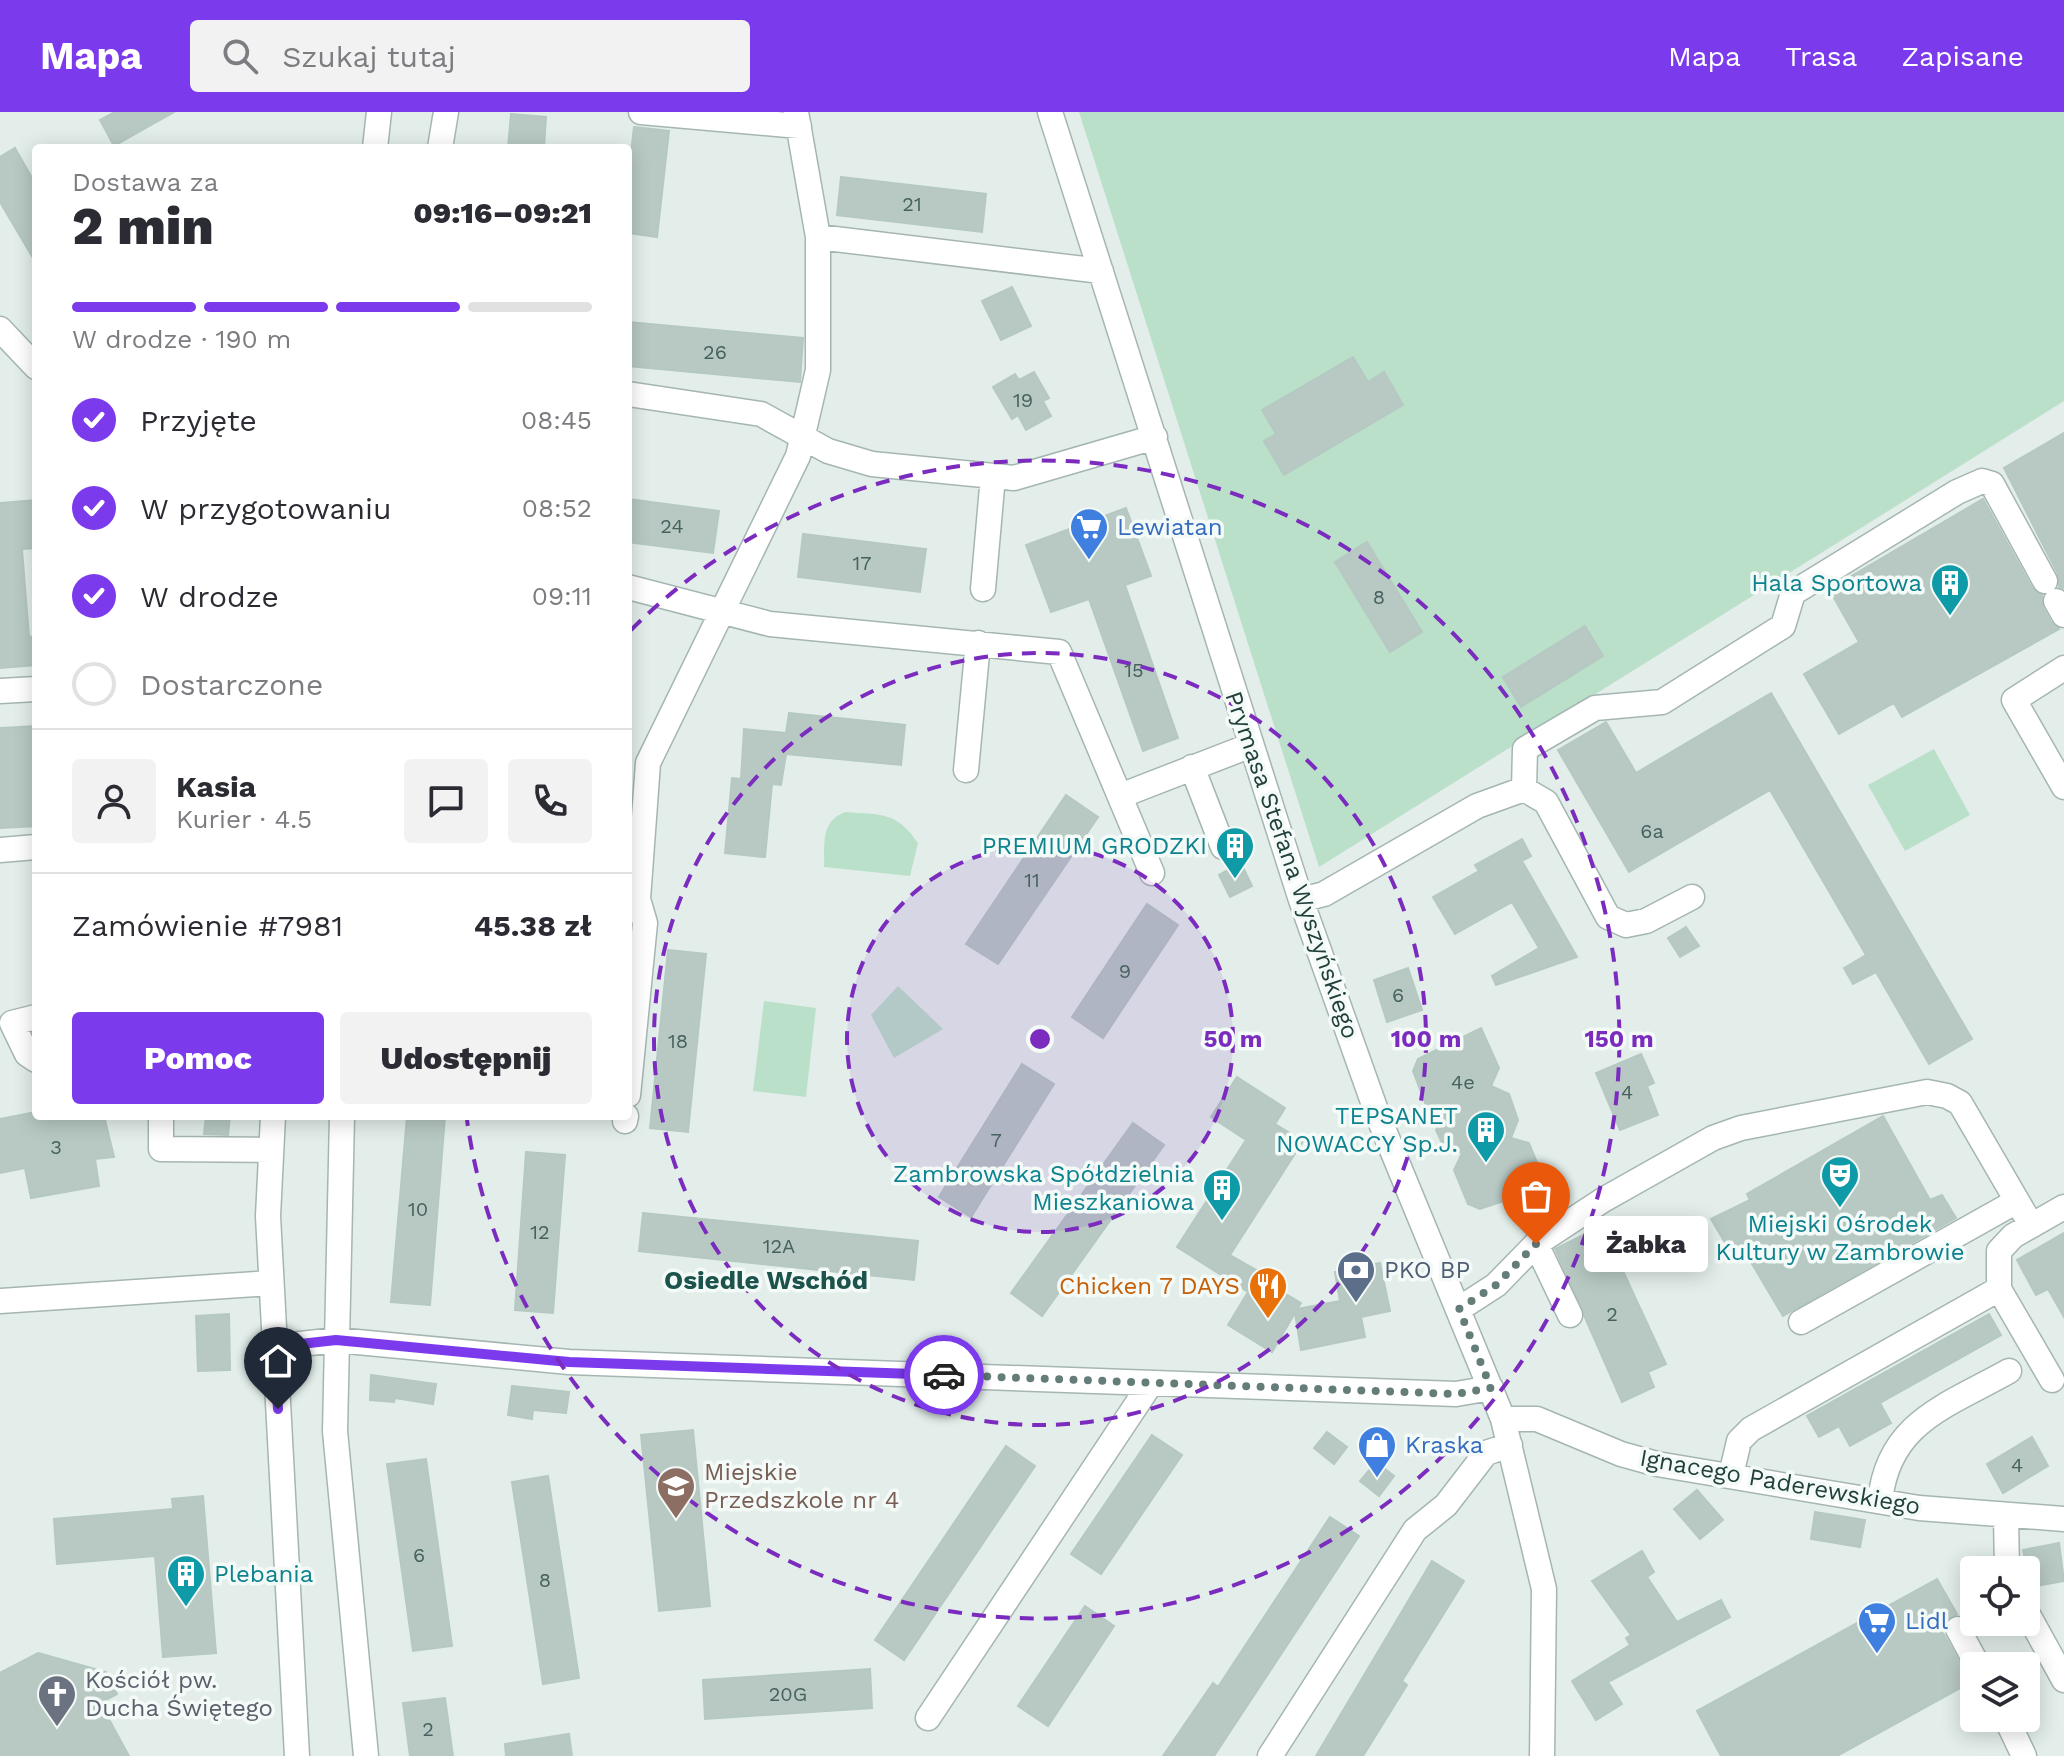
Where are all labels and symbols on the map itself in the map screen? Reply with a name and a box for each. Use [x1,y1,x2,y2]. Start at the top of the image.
house number: 21 [902,192,922,216]
house number: 26 [703,340,727,364]
house number: 19 [1013,388,1033,412]
supermarket icon: Lewiatan [1068,506,1110,561]
place label: Lewiatan [1117,513,1223,541]
house number: 24 [660,514,684,538]
house number: 17 [852,551,872,575]
building icon: Hala Sportowa [1929,562,1971,617]
place label: Hala Sportowa [1751,569,1922,597]
house number: 8 [1373,585,1385,609]
house number: 15 [1124,658,1144,682]
street label: Prymasa Stefana Wyszyńskiego [1219,688,1365,1042]
house number: 6a [1640,819,1664,843]
building icon: PREMIUM GRODZKI [1214,825,1256,880]
place label: PREMIUM GRODZKI [982,832,1207,860]
house number: 11 [1024,868,1040,892]
house number: 9 [1119,959,1131,983]
house number: 6 [1392,983,1404,1007]
centre of rings [1026,1025,1054,1053]
text: 50 m [1204,1025,1262,1053]
text: 100 m [1391,1025,1461,1053]
text: 150 m [1584,1025,1654,1053]
house number: 18 [668,1029,688,1053]
house number: 4e [1451,1070,1475,1094]
house number: 4 [1621,1080,1633,1104]
place label: TEPSANET NOWACCY Sp.J. [1276,1102,1458,1158]
building icon: TEPSANET NOWACCY Sp.J. [1465,1109,1507,1164]
house number: 7 [990,1128,1002,1152]
house number: 3 [50,1135,62,1159]
theatre icon: Miejski Ośrodek Kultury w Zambrowie [1819,1154,1861,1209]
place label: Zambrowska Spółdzielnia Mieszkaniowa [893,1160,1194,1216]
pin [1502,1162,1570,1244]
building icon: Zambrowska Spółdzielnia Mieszkaniowa [1201,1167,1243,1222]
house number: 10 [408,1197,428,1221]
place label: Miejski Ośrodek Kultury w Zambrowie [1716,1210,1964,1266]
callout: Żabka [1584,1216,1708,1272]
house number: 12 [530,1220,550,1244]
house number: 12A [763,1234,795,1258]
bank icon: PKO BP [1335,1249,1377,1304]
place label: PKO BP [1384,1256,1470,1284]
district label: Osiedle Wschód [664,1265,868,1295]
restaurant icon: Chicken 7 DAYS [1247,1265,1289,1320]
place label: Chicken 7 DAYS [1059,1272,1240,1300]
house number: 2 [1606,1302,1618,1326]
pin [244,1327,312,1409]
courier [904,1335,984,1415]
shop icon: Kraska [1356,1424,1398,1479]
place label: Kraska [1405,1431,1483,1459]
street label: Ignacego Paderewskiego [1638,1444,1922,1520]
house number: 4 [2011,1453,2023,1477]
place label: Miejskie Przedszkole nr 4 [704,1458,899,1514]
school or university icon: Miejskie Przedszkole nr 4 [655,1465,697,1520]
house number: 6 [413,1543,425,1567]
building icon: Plebania [165,1553,207,1608]
place label: Plebania [214,1560,313,1588]
house number: 8 [539,1568,551,1592]
supermarket icon: Lidl [1856,1600,1898,1655]
place label: Lidl [1905,1607,1949,1635]
place label: Kościół pw. Ducha Świętego [85,1666,273,1722]
church icon: Kościół pw. Ducha Świętego [36,1673,78,1728]
house number: 20G [769,1682,807,1706]
house number: 2 [422,1717,434,1741]

